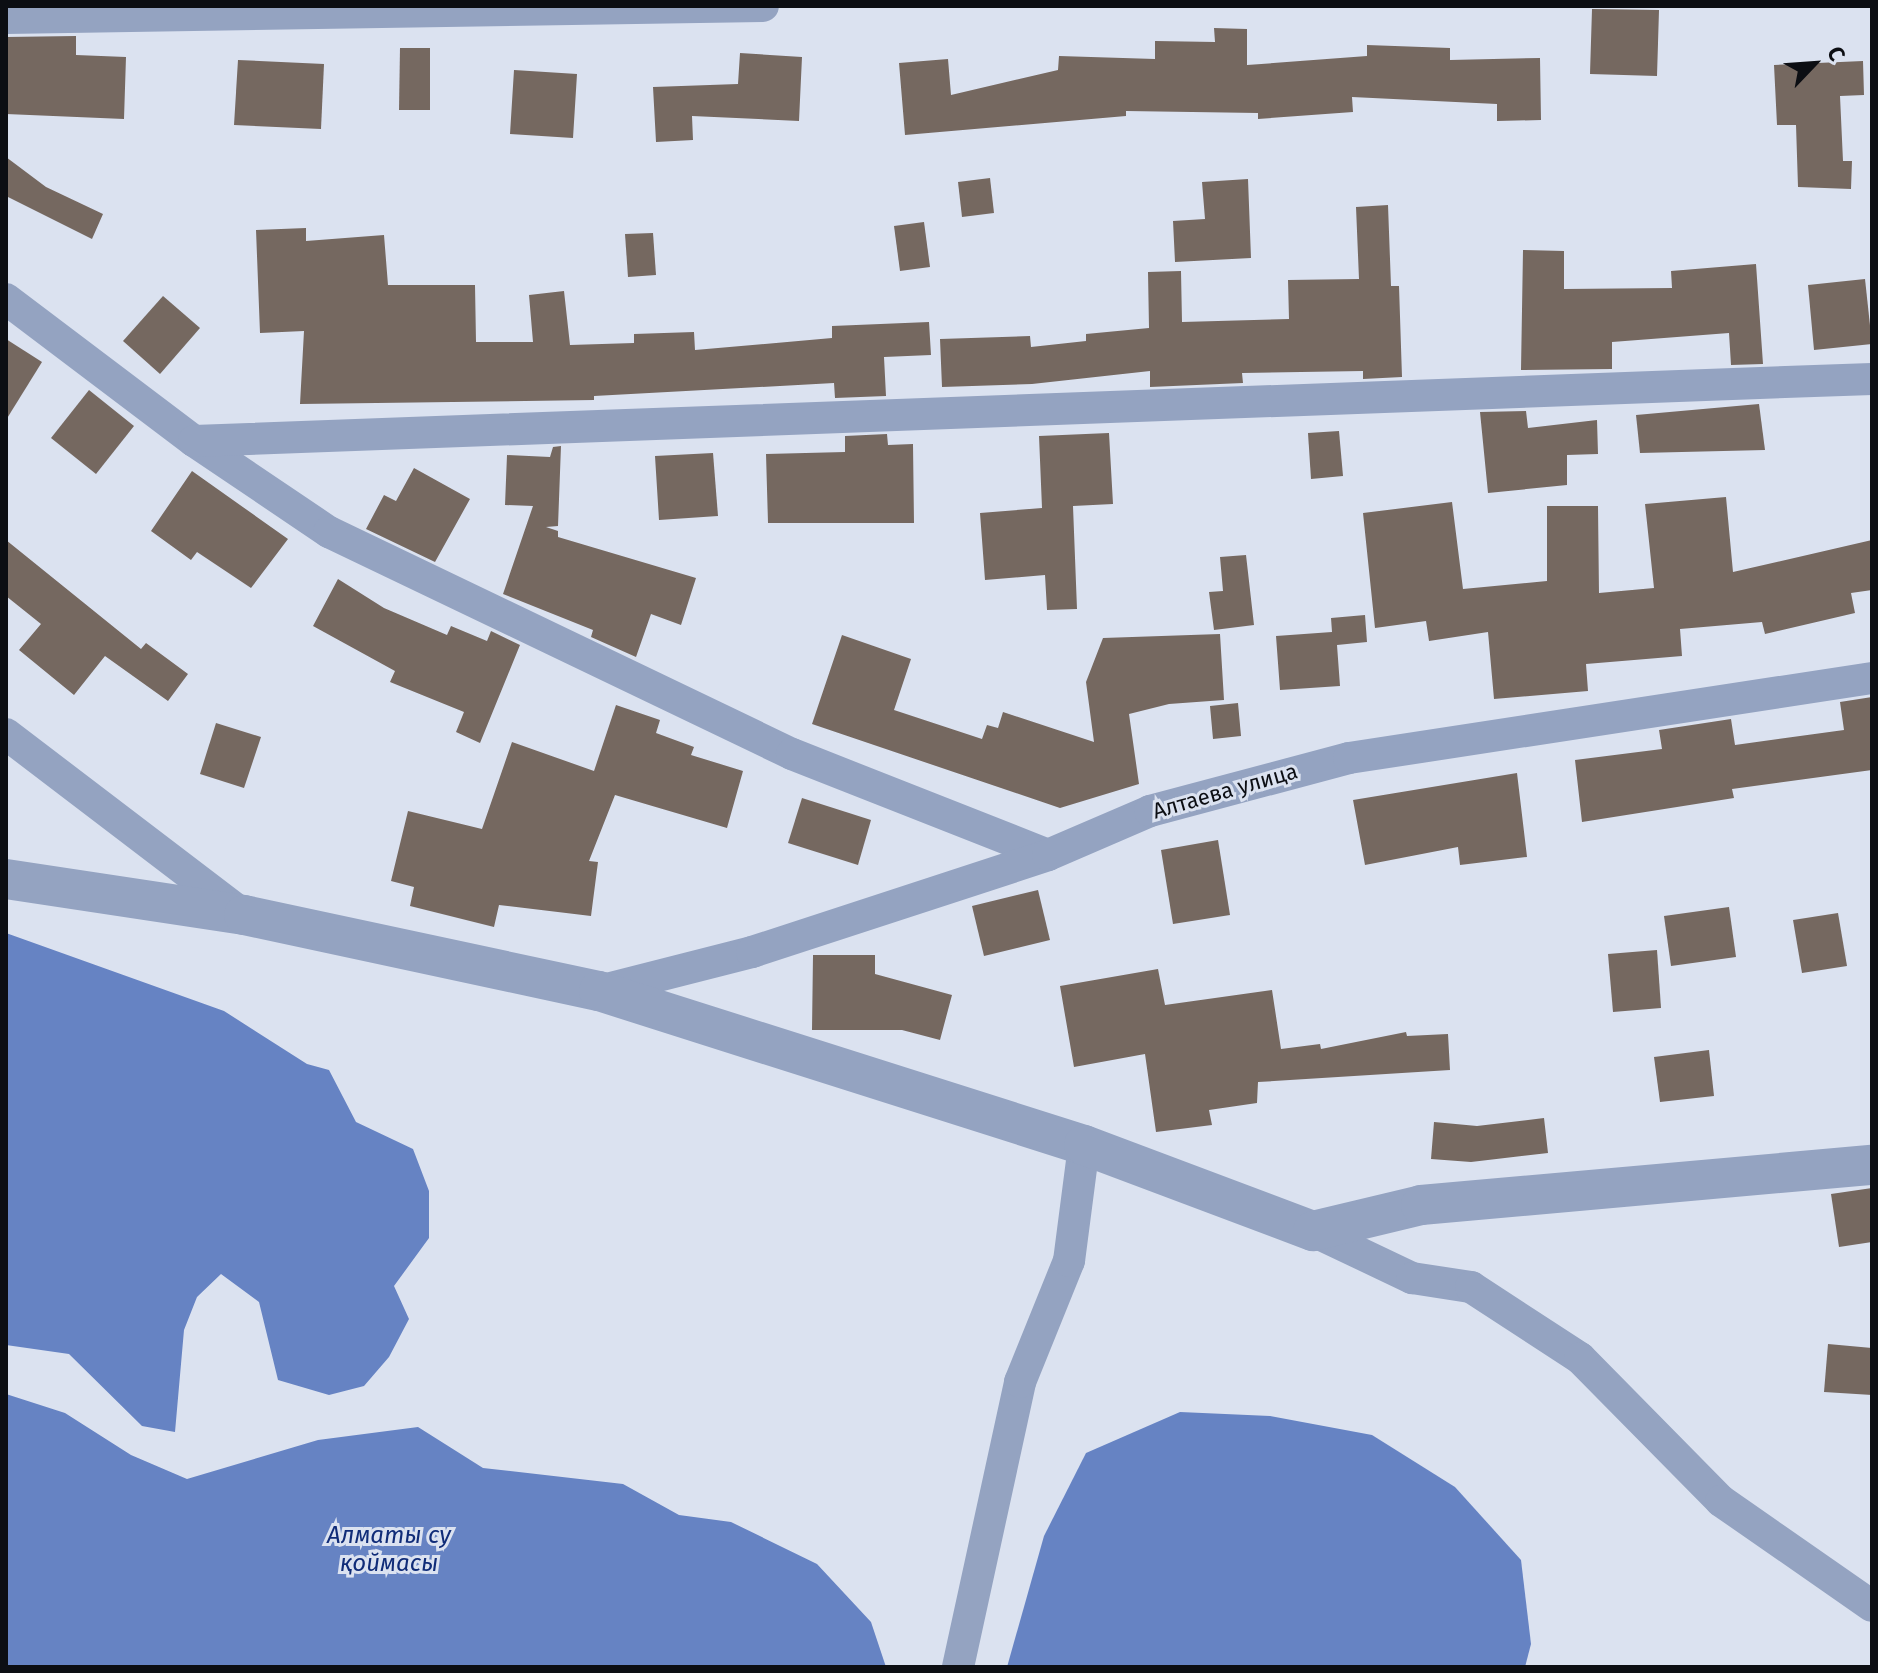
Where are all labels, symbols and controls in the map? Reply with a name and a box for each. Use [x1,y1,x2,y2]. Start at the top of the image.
north arrow [1774,24,1854,104]
text: С [1821,42,1851,65]
street label: Алтаева улица [1149,758,1301,824]
water label: Алматы су қоймасы [327,1522,451,1578]

